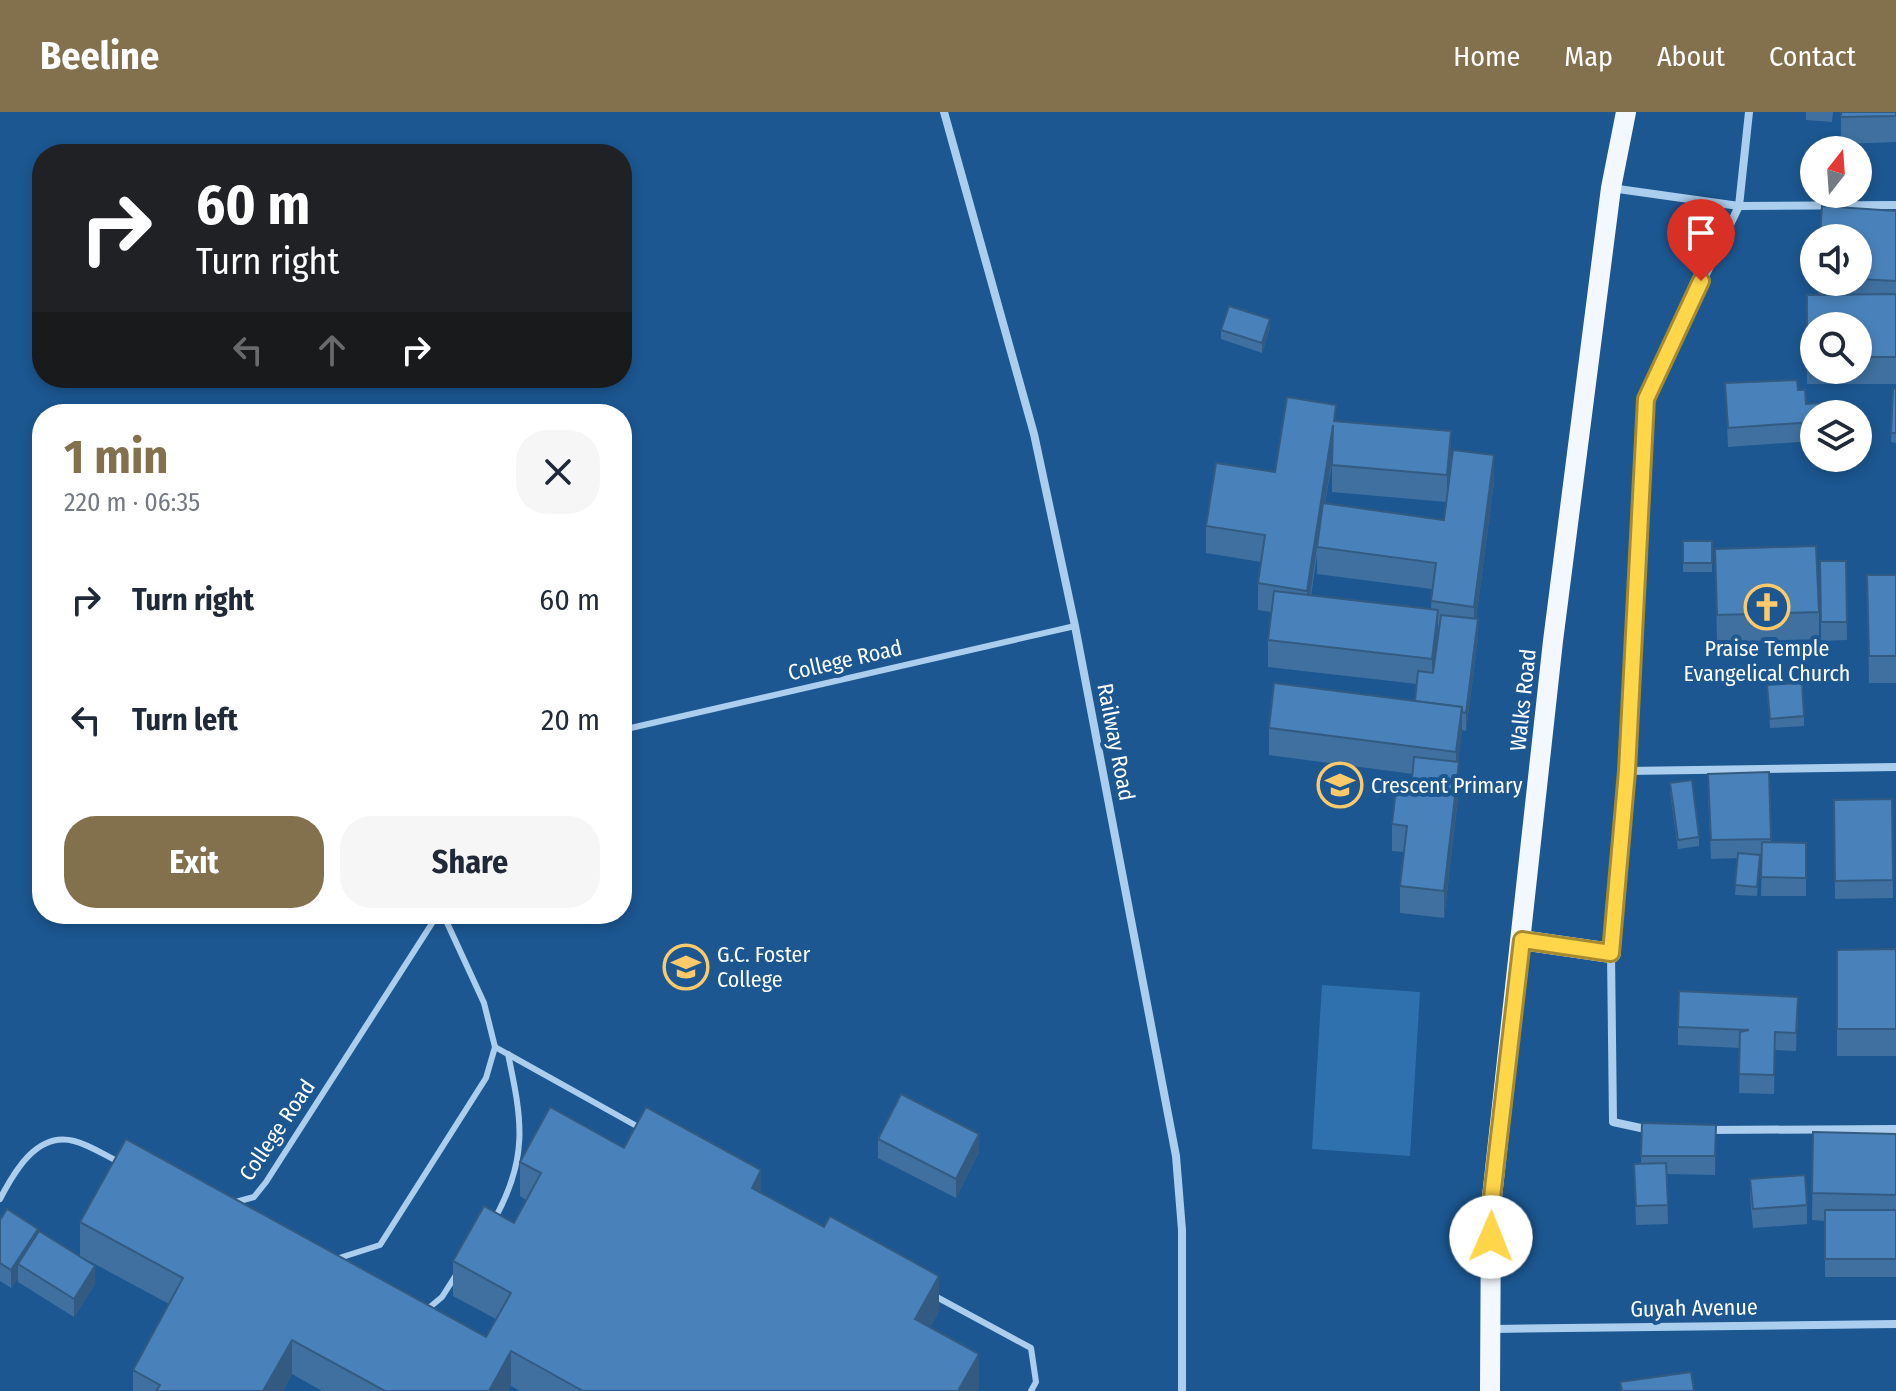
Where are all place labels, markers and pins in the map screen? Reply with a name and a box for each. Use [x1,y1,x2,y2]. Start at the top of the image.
pin [1667,199,1735,281]
church icon: Praise Temple Evangelical Church [1743,583,1791,631]
place label: Praise Temple Evangelical Church [1684,635,1850,687]
school or university icon: Crescent Primary [1316,761,1364,809]
place label: Crescent Primary [1371,772,1523,799]
place label: G.C. Foster College [717,941,810,993]
school or university icon: G.C. Foster College [662,943,710,991]

